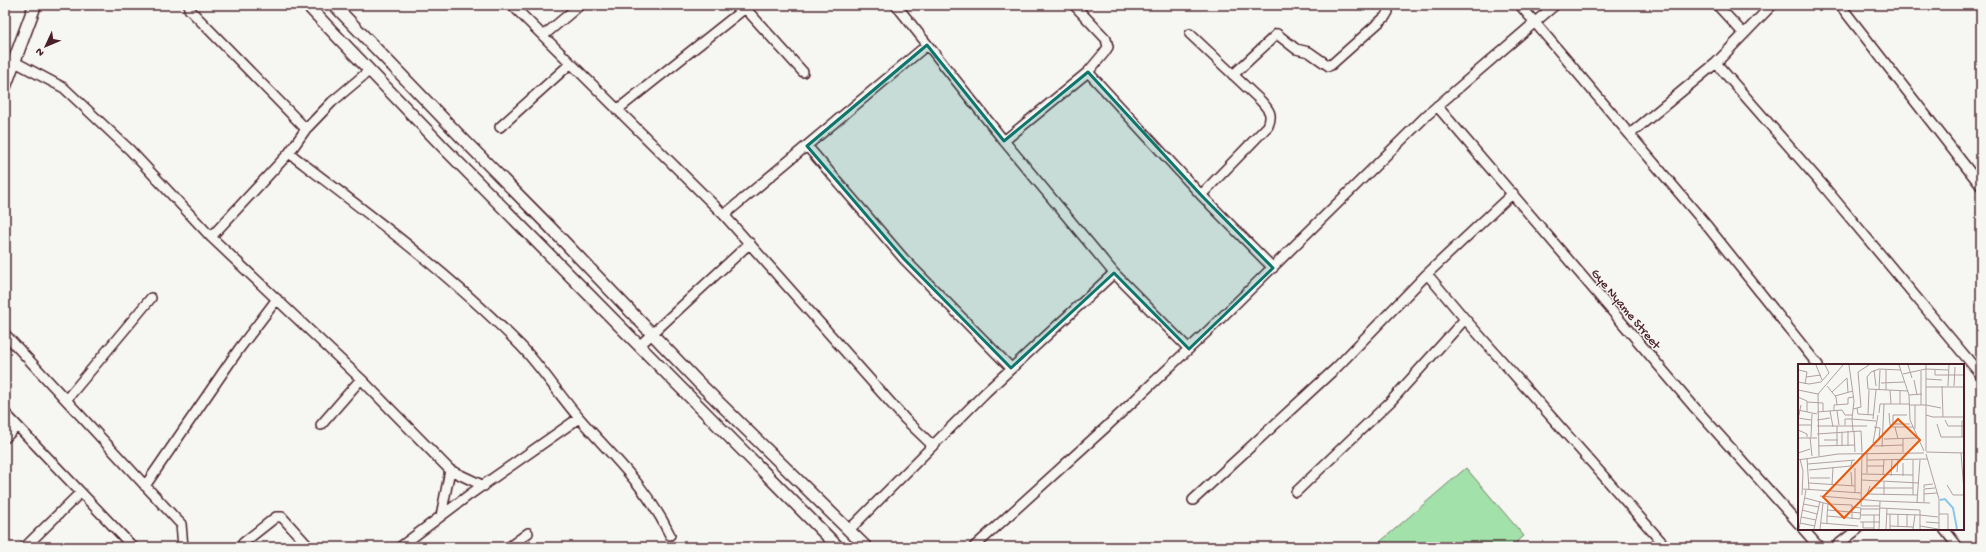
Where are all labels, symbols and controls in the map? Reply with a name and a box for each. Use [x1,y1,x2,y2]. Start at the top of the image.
north arrow [26,26,66,66]
text: N [33,45,47,58]
street label: Gye Nyame Street [1587,266,1664,354]
inset map [1798,364,1964,530]

